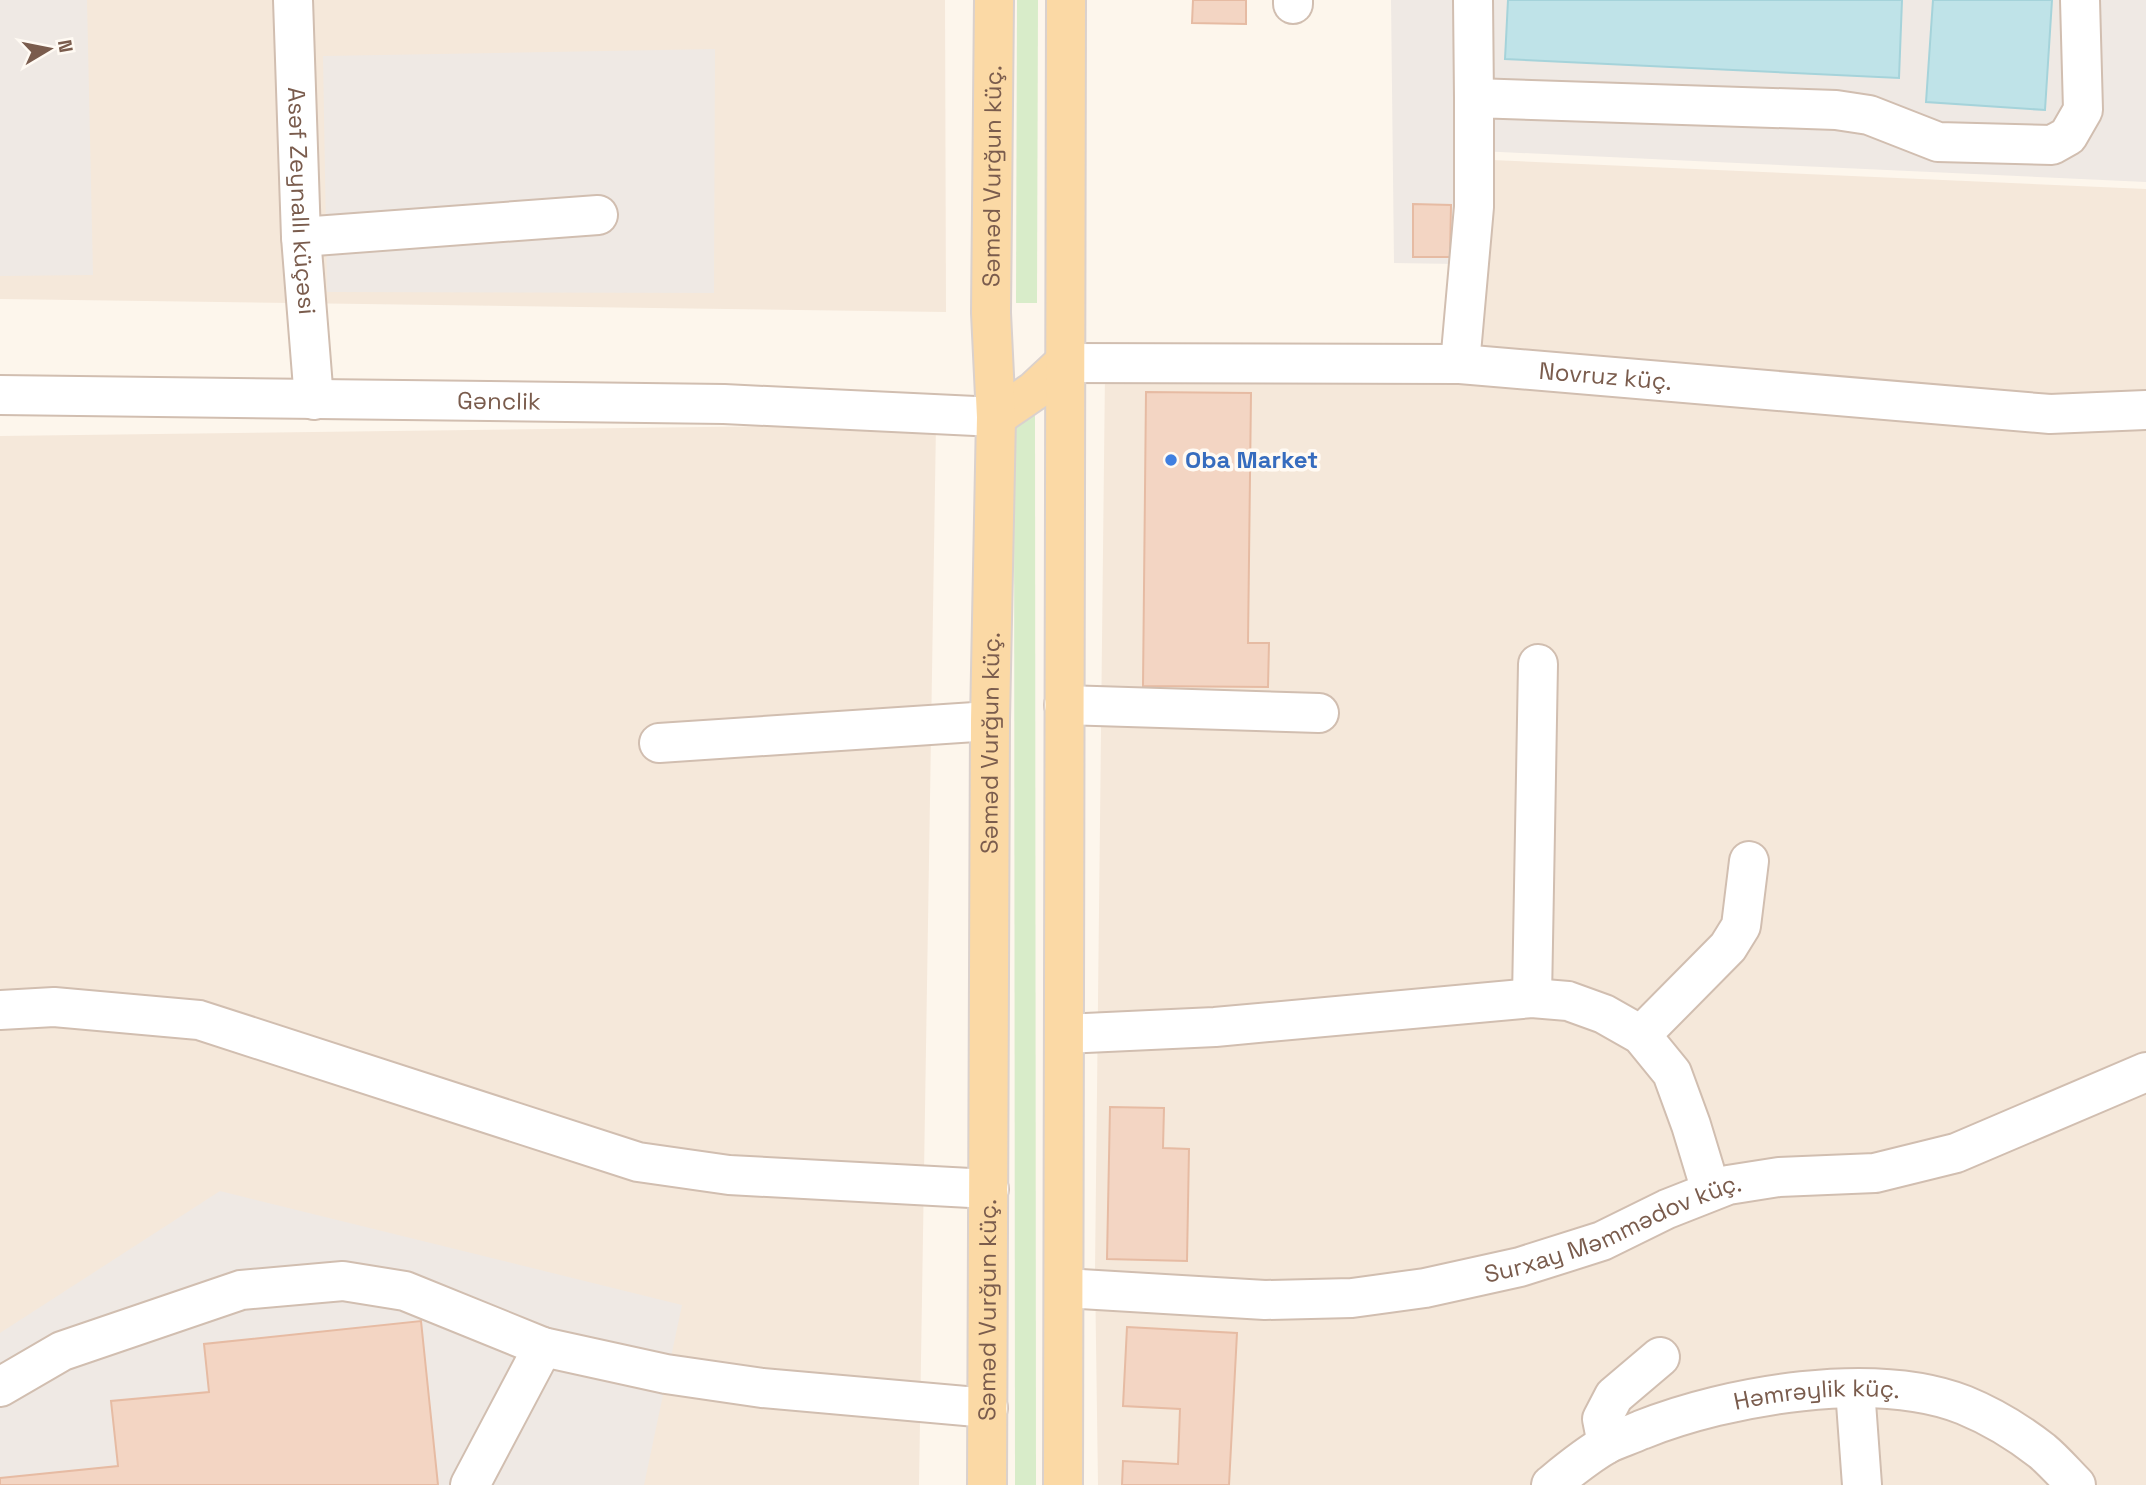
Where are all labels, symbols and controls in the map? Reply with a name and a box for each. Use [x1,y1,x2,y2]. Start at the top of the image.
north arrow [14,14,84,84]
text: N [52,38,79,55]
street label: Səməd Vurğun küç. [975,65,1008,287]
street label: Asəf Zeynallı küçəsi [281,86,323,316]
street label: Novruz küç. [1538,355,1673,397]
street label: Gənclik [457,385,541,417]
place label: Oba Market [1185,444,1318,475]
marker: Oba Market [1163,452,1179,468]
street label: Səməd Vurğun küç. [973,632,1007,854]
street label: Surxay Məmmədov küç. [1481,1167,1744,1290]
street label: Səməd Vurğun küç. [971,1199,1003,1421]
street label: Həmrəylik küç. [1731,1372,1902,1417]

